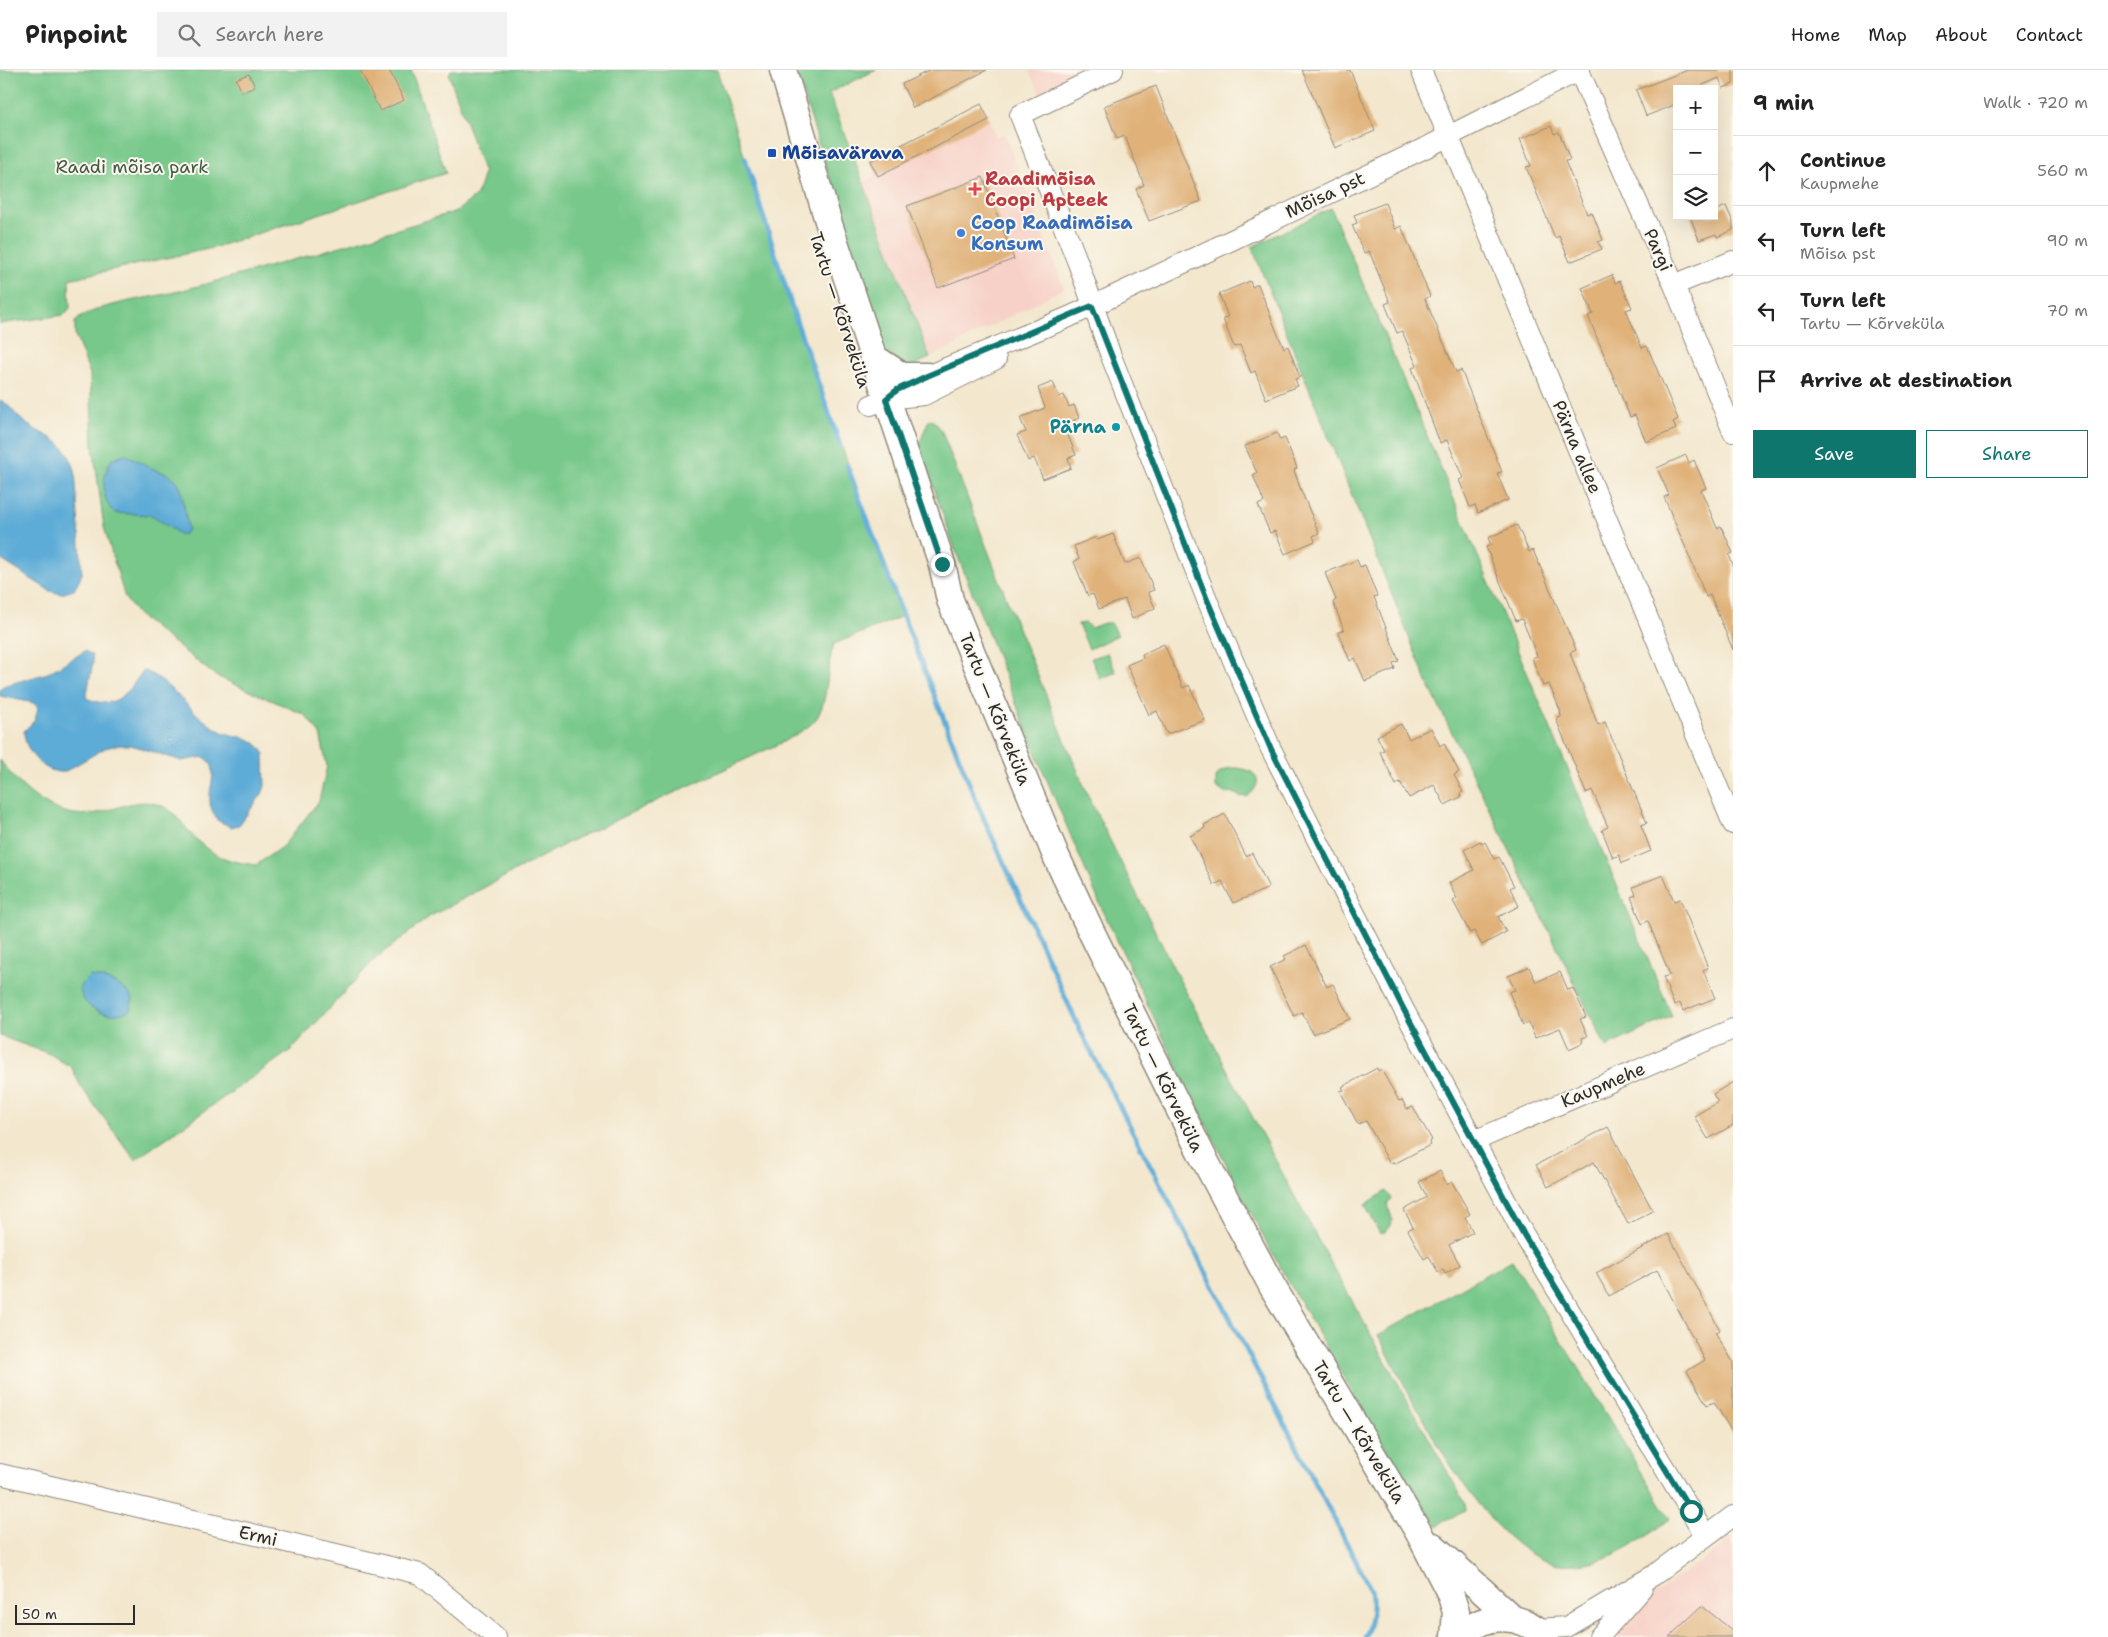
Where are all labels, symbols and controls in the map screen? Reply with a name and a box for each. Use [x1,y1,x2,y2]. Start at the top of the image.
search box [157,12,507,57]
text: Pinpoint [25,19,127,51]
icon: search [175,21,203,49]
text: Search here [215,22,324,47]
text: Home [1791,23,1840,47]
text: Map [1868,23,1907,47]
text: About [1935,23,1988,47]
text: Contact [2016,23,2083,47]
map controls [1673,85,1718,220]
button: + [1673,85,1718,130]
text: 9 min [1753,89,1814,117]
text: Walk · 720 m [1983,92,2088,113]
button: − [1673,130,1718,175]
place label: Mõisavärava [782,141,904,165]
marker: Mõisavärava [766,147,778,159]
text: Continue [1800,148,1886,173]
park label: Raadi mõisa park [56,155,208,179]
icon: ahead [1753,157,1781,185]
text: 560 m [2037,160,2088,181]
street label: Mõisa pst [1281,166,1369,224]
place label: Raadimõisa Coopi Apteek [985,167,1108,212]
text: Kaupmehe [1800,173,1879,194]
button: layers [1673,175,1718,220]
marker: Raadimõisa Coopi Apteek [969,183,981,195]
place label: Coop Raadimõisa Konsum [971,211,1133,256]
text: Turn left [1800,218,1886,243]
street label: Pargi [1638,225,1678,275]
marker: Coop Raadimõisa Konsum [955,227,967,239]
icon: left [1753,227,1781,255]
street label: Tartu — Kõrveküla [803,229,877,391]
text: 90 m [2047,230,2088,251]
text: Mõisa pst [1800,243,1876,264]
text: Turn left [1800,288,1886,313]
icon: left [1753,297,1781,325]
text: 70 m [2047,300,2088,321]
text: Tartu — Kõrveküla [1800,313,1944,334]
icon: arrive [1753,367,1781,395]
text: Arrive at destination [1800,368,2012,393]
street label: Pärna allee [1547,397,1607,497]
place label: Pärna [1050,415,1107,439]
marker: Pärna [1110,421,1122,433]
button: Save [1753,430,1916,478]
button: Share [1926,430,2088,478]
route end [931,553,954,576]
street label: Tartu — Kõrveküla [953,629,1037,789]
street label: Tartu — Kõrveküla [1117,1000,1209,1156]
street label: Kaupmehe [1557,1057,1649,1113]
street label: Tartu — Kõrveküla [1307,1356,1411,1508]
route start [1680,1500,1703,1523]
street label: Ermi [236,1520,280,1552]
scale bar [15,1602,135,1625]
text: 50 m [22,1605,57,1623]

